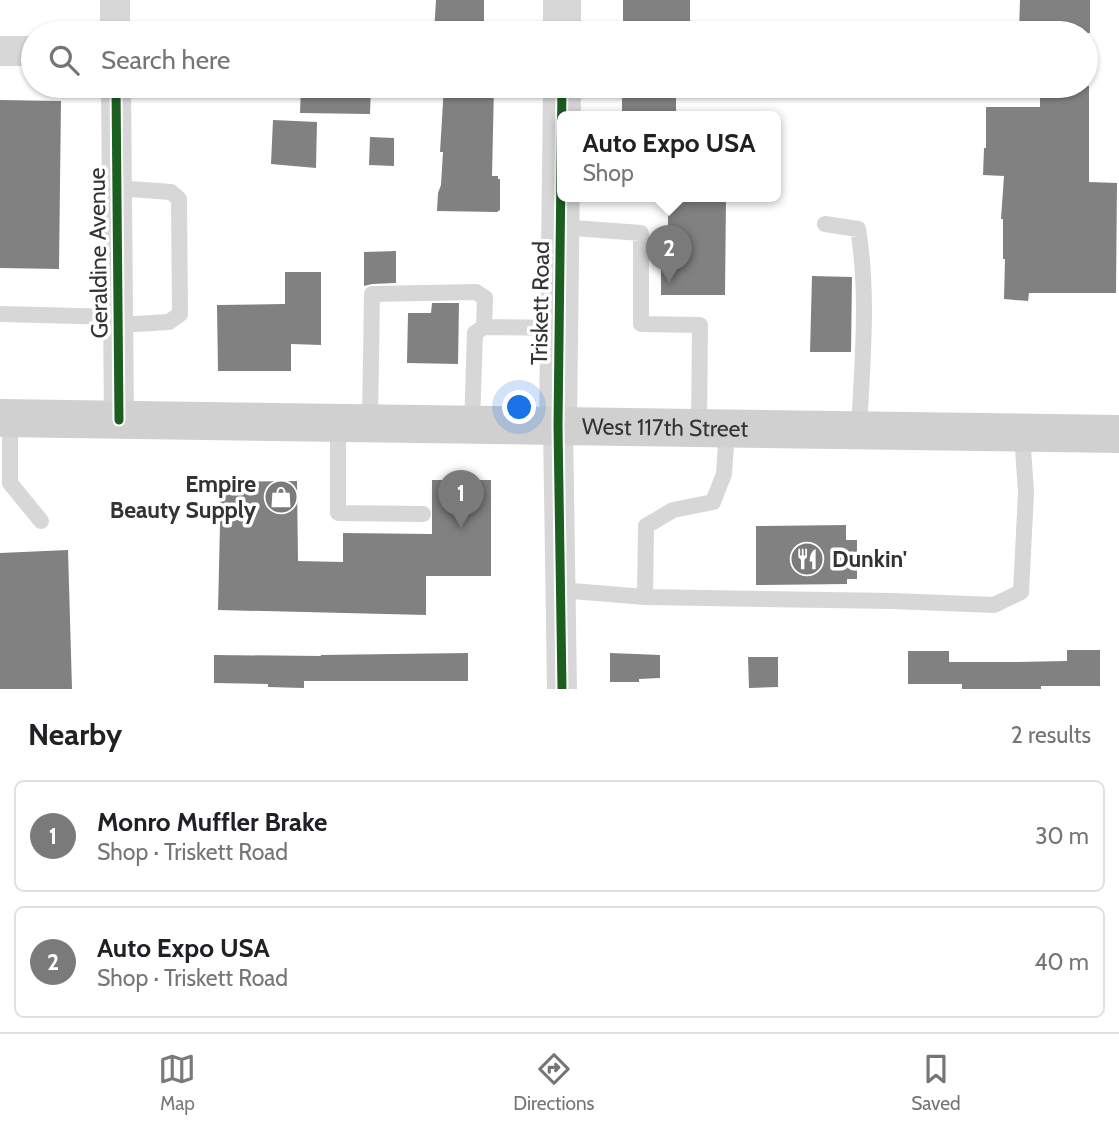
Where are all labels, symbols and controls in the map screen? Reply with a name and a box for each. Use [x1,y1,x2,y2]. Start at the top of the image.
search box [21,21,1098,98]
icon: search [45,41,83,79]
text: Search here [101,44,230,76]
popup [557,111,781,202]
text: Auto Expo USA [583,127,755,159]
text: Shop [583,159,634,187]
street label: Geraldine Avenue [83,167,113,339]
pin: 2 [646,225,692,283]
street label: Triskett Road [525,241,555,365]
your location [502,390,536,424]
street label: West 117th Street [582,412,749,443]
place label: Empire Beauty Supply [110,470,257,524]
pin: 1 [438,470,484,528]
shop icon: Empire Beauty Supply [262,478,300,516]
restaurant icon: Dunkin' [788,540,826,578]
place label: Dunkin' [832,545,907,573]
text: Nearby [28,716,122,753]
text: 2 results [1011,721,1091,749]
text: Monro Muffler Brake [97,806,327,838]
text: 1 [49,822,57,850]
text: 30 m [1035,822,1089,850]
text: Shop · Triskett Road [97,838,288,866]
text: Auto Expo USA [97,932,270,964]
text: 2 [47,948,59,976]
text: 40 m [1034,948,1089,976]
text: Shop · Triskett Road [97,964,288,992]
tab: Map [158,1050,196,1115]
tab: Directions [513,1050,594,1115]
tab: Saved [911,1050,961,1115]

